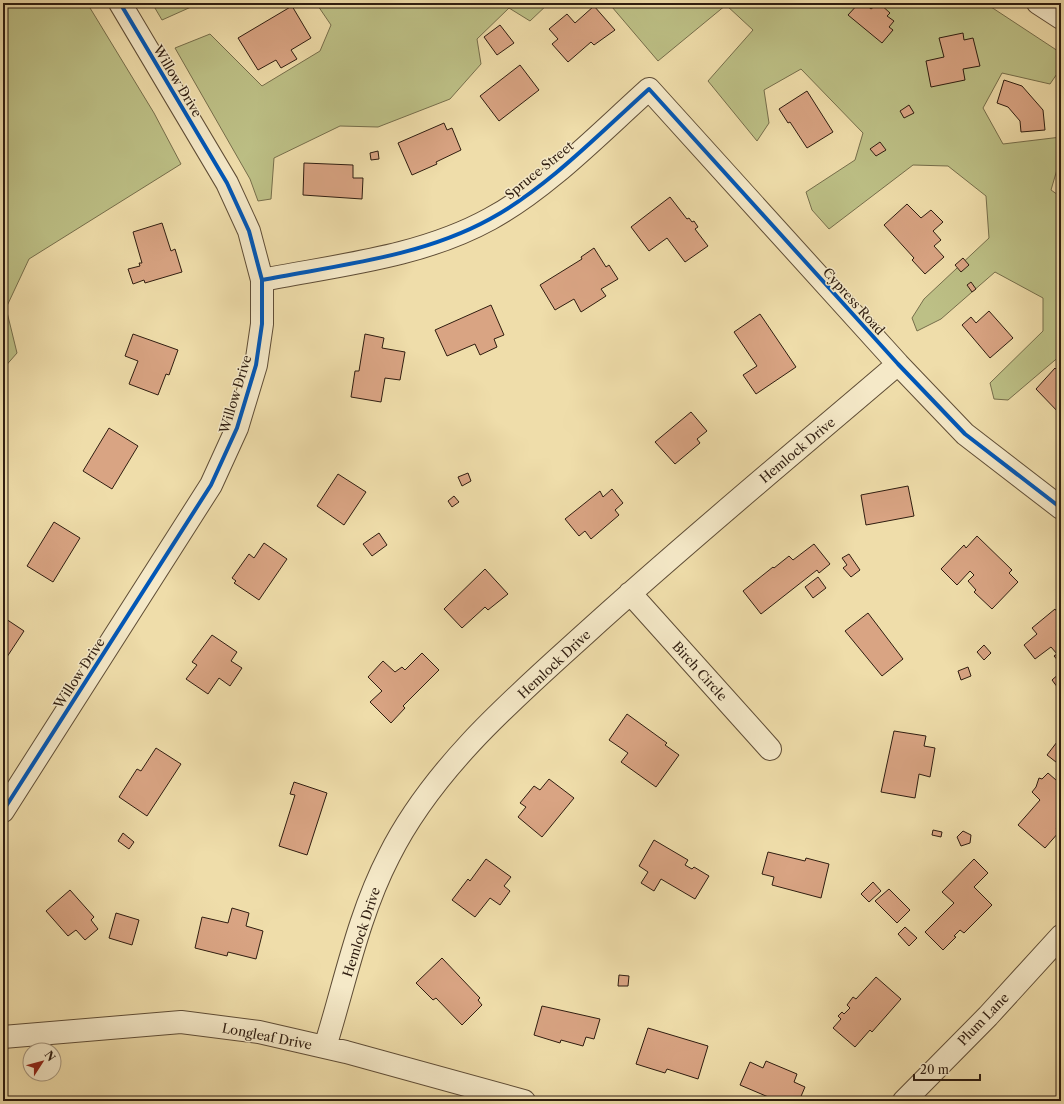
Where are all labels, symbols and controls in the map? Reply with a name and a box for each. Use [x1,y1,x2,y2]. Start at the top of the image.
street label: Willow Drive [150,41,206,120]
street label: Spruce Street [501,137,577,203]
street label: Cypress Road [820,264,888,338]
street label: Willow Drive [215,353,255,436]
street label: Hemlock Drive [756,414,838,486]
street label: Hemlock Drive [514,626,594,702]
street label: Willow Drive [50,635,108,712]
street label: Birch Circle [669,638,731,704]
street label: Hemlock Drive [339,885,383,979]
street label: Plum Lane [954,989,1012,1049]
street label: Longleaf Drive [221,1019,313,1053]
north arrow [22,1042,62,1082]
text: N [42,1048,59,1064]
scale bar [914,1056,980,1082]
text: 20 m [920,1062,949,1077]

